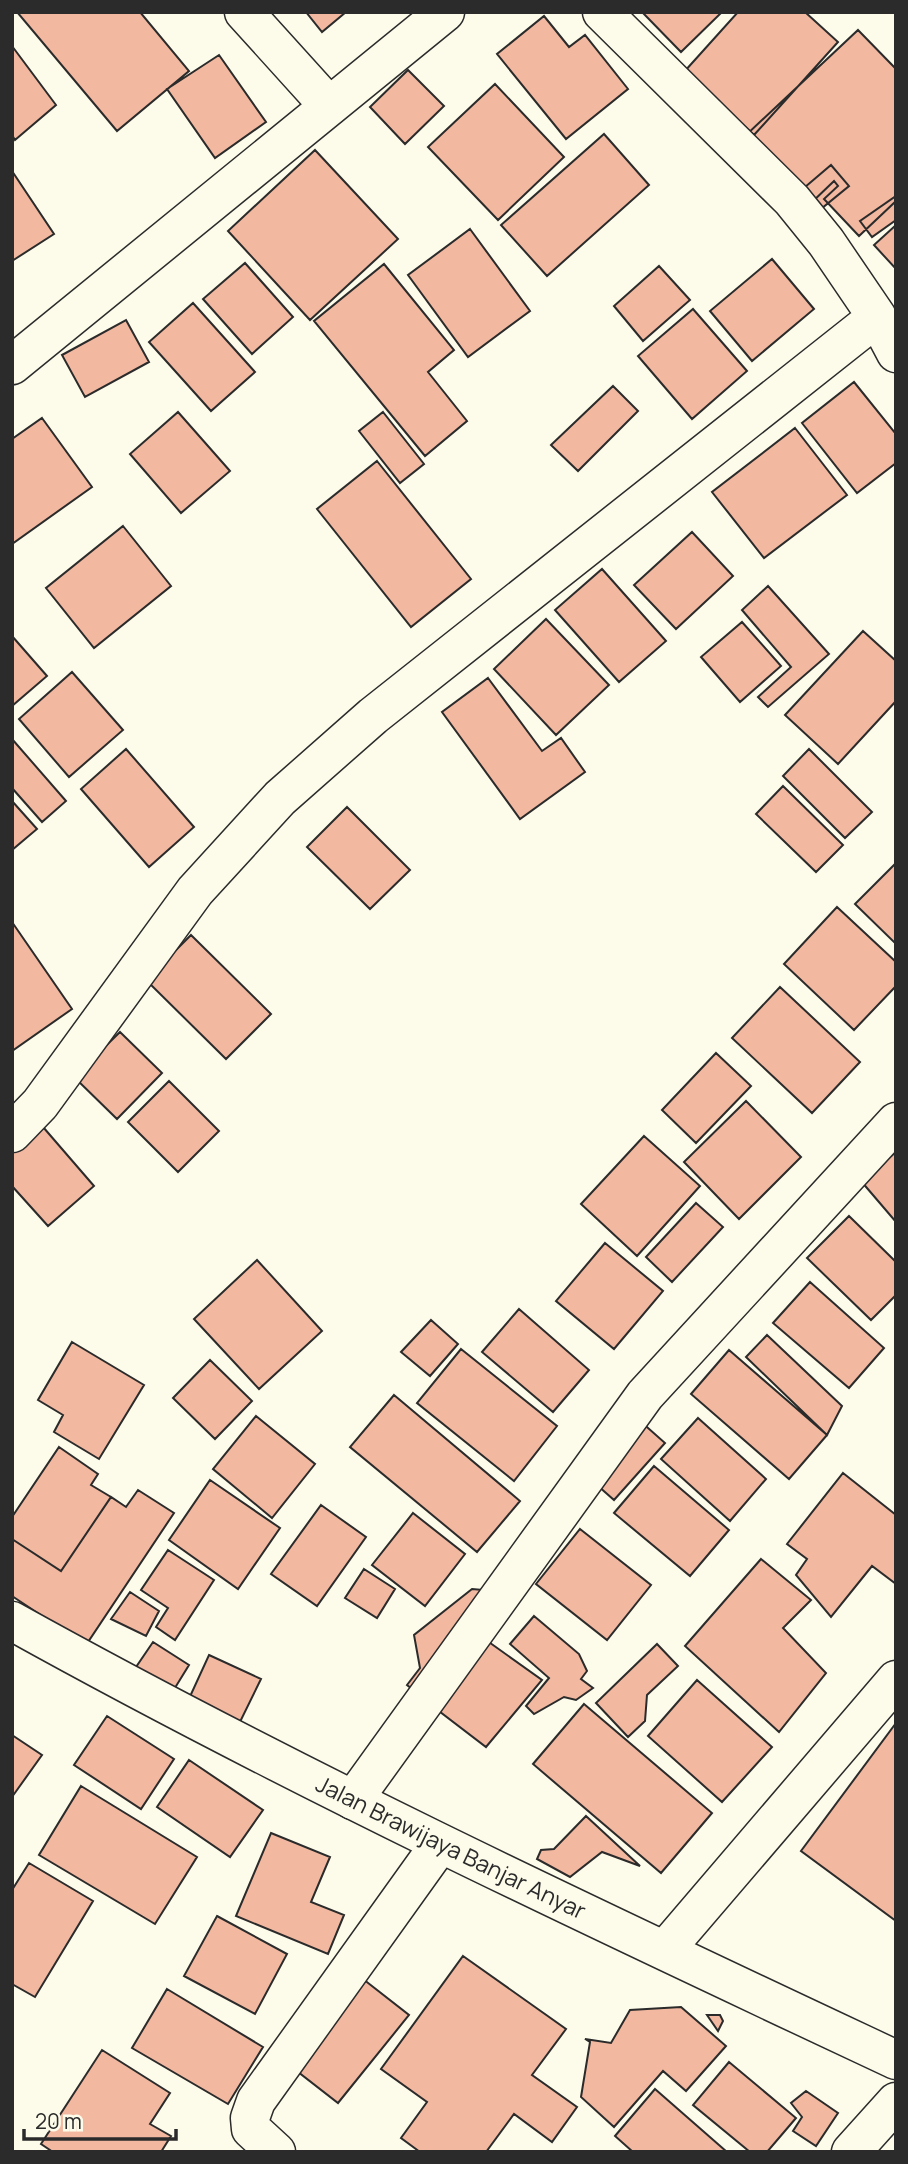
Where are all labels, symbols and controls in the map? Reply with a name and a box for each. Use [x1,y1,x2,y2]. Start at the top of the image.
street label: Jalan Brawijaya Banjar Anyar [311,1767,592,1926]
scale bar [24,2098,177,2142]
text: 20 m [35,2107,82,2135]

